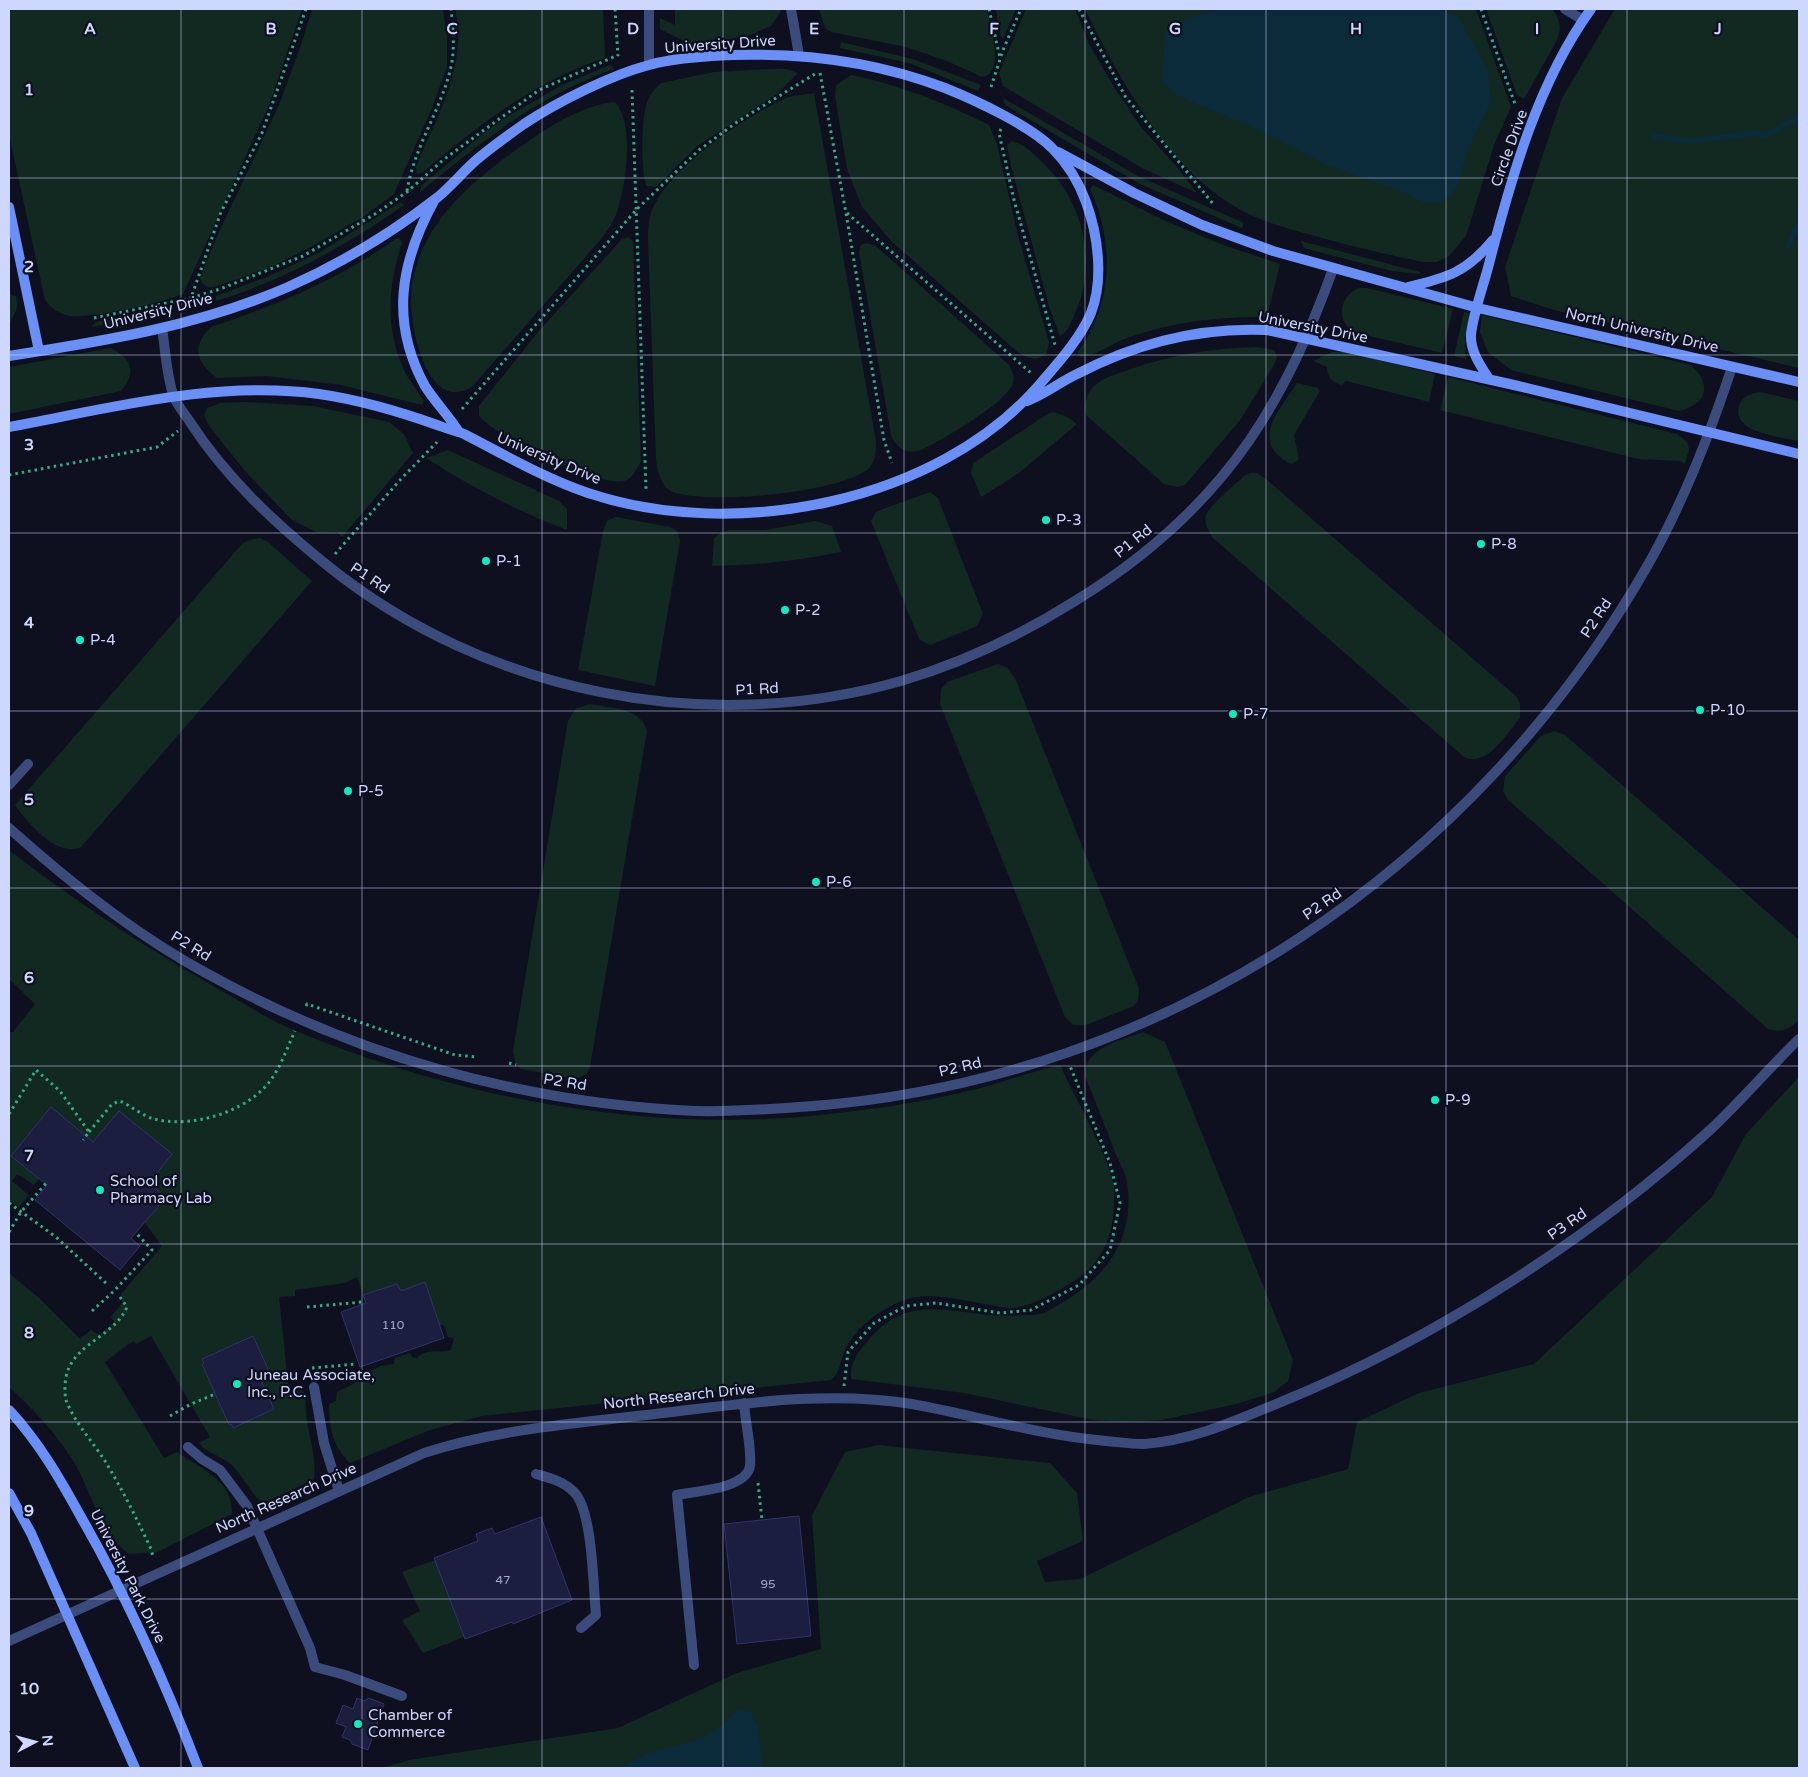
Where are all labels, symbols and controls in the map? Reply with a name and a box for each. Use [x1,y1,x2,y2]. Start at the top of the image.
text: A [84,19,96,39]
text: B [265,19,277,39]
text: C [446,19,458,39]
text: D [627,19,639,39]
text: E [809,19,819,39]
text: F [989,19,999,39]
text: G [1169,19,1181,39]
text: H [1350,19,1362,39]
text: I [1535,19,1539,39]
text: J [1713,19,1722,39]
street label: University Drive [664,31,776,57]
text: 1 [24,80,34,100]
street label: Circle Drive [1487,107,1531,189]
text: 2 [24,257,34,277]
street label: University Drive [102,289,214,333]
street label: North University Drive [1563,304,1721,356]
street label: University Drive [1257,308,1369,346]
street label: University Drive [494,428,604,488]
text: 3 [24,435,34,455]
place label: P-3 [1056,511,1082,529]
marker: P-3 [1040,514,1052,526]
street label: P1 Rd [1110,520,1156,562]
place label: P-8 [1491,535,1517,553]
marker: P-8 [1475,538,1487,550]
place label: P-1 [496,552,522,570]
marker: P-1 [480,555,492,567]
street label: P1 Rd [347,558,393,598]
street label: P2 Rd [1577,595,1615,641]
place label: P-2 [795,601,821,619]
marker: P-2 [779,604,791,616]
text: 4 [24,613,34,633]
place label: P-4 [90,631,116,649]
marker: P-4 [74,634,86,646]
street label: P1 Rd [735,679,779,699]
place label: P-10 [1710,701,1745,719]
marker: P-10 [1694,704,1706,716]
place label: P-7 [1243,705,1268,723]
marker: P-7 [1227,708,1239,720]
place label: P-5 [358,782,384,800]
marker: P-5 [342,785,354,797]
text: 5 [24,790,34,810]
place label: P-6 [826,873,852,891]
marker: P-6 [810,876,822,888]
street label: P2 Rd [1299,884,1345,924]
street label: P2 Rd [168,927,214,965]
text: 6 [24,968,34,988]
street label: P2 Rd [937,1053,983,1081]
street label: P2 Rd [542,1070,588,1094]
place label: P-9 [1445,1091,1471,1109]
marker: P-9 [1429,1094,1441,1106]
text: 7 [24,1146,34,1166]
place label: School of Pharmacy Lab [110,1172,212,1207]
marker: School of Pharmacy Lab [94,1184,106,1196]
street label: P3 Rd [1544,1204,1590,1244]
house number: 110 [382,1318,405,1332]
text: 8 [24,1323,34,1343]
place label: Juneau Associate, Inc., P.C. [247,1366,375,1401]
marker: Juneau Associate, Inc., P.C. [231,1378,243,1390]
street label: North Research Drive [602,1379,756,1413]
street label: North Research Drive [213,1459,359,1537]
text: 9 [24,1501,34,1521]
street label: University Park Drive [87,1506,169,1646]
house number: 47 [495,1573,511,1587]
house number: 95 [760,1577,776,1591]
text: 10 [19,1679,39,1699]
place label: Chamber of Commerce [368,1706,452,1741]
north arrow [10,1717,60,1767]
marker: Chamber of Commerce [352,1718,364,1730]
text: N [38,1734,56,1747]

